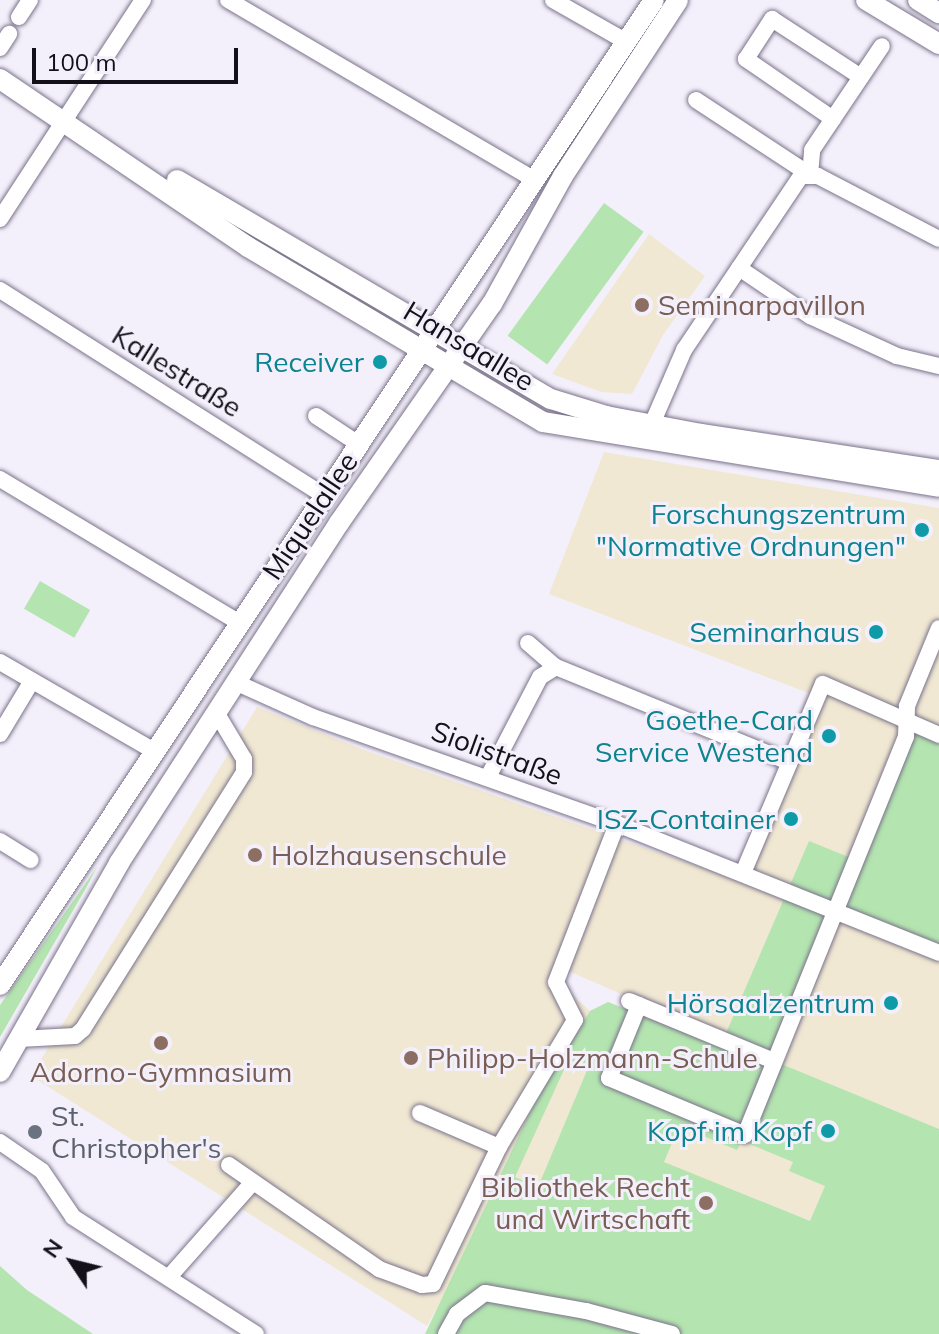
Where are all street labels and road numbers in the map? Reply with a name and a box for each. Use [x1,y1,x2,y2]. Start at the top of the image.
street label: Hansaallee [398,294,540,398]
street label: Kallestraße [106,318,248,424]
street label: Miquelallee [255,446,365,586]
street label: Siolistraße [427,714,567,792]

